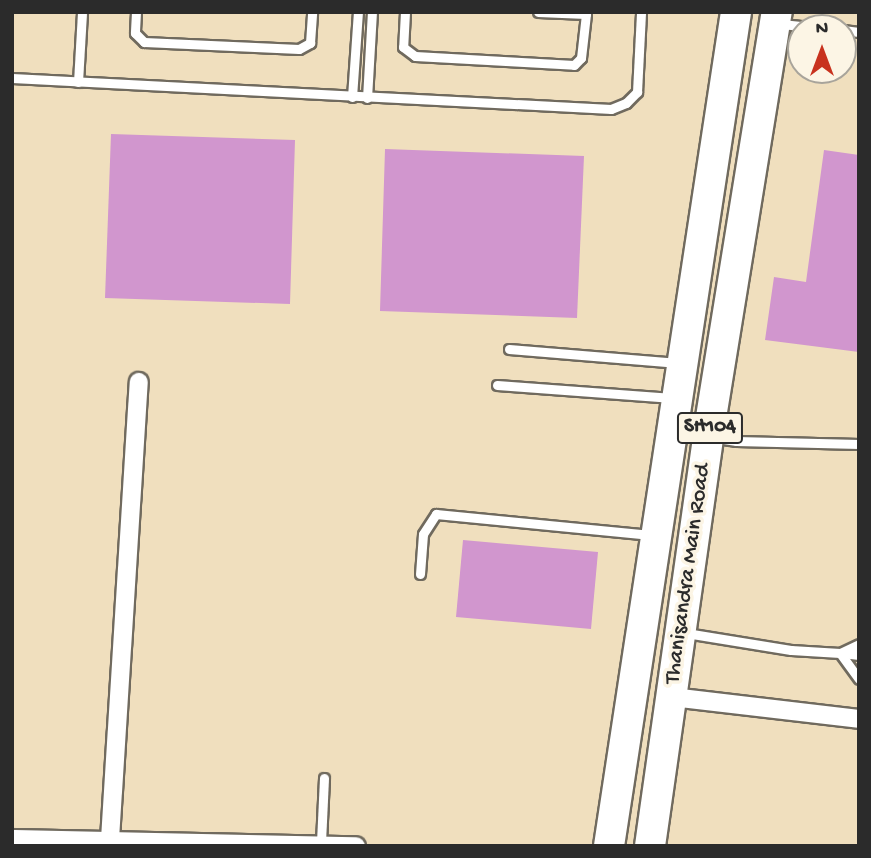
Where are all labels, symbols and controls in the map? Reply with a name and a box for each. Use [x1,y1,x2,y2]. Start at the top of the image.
north arrow [787,14,857,84]
text: N [816,18,828,41]
road number: SH104 [677,410,743,446]
street label: Thanisandra Main Road [660,462,718,686]

